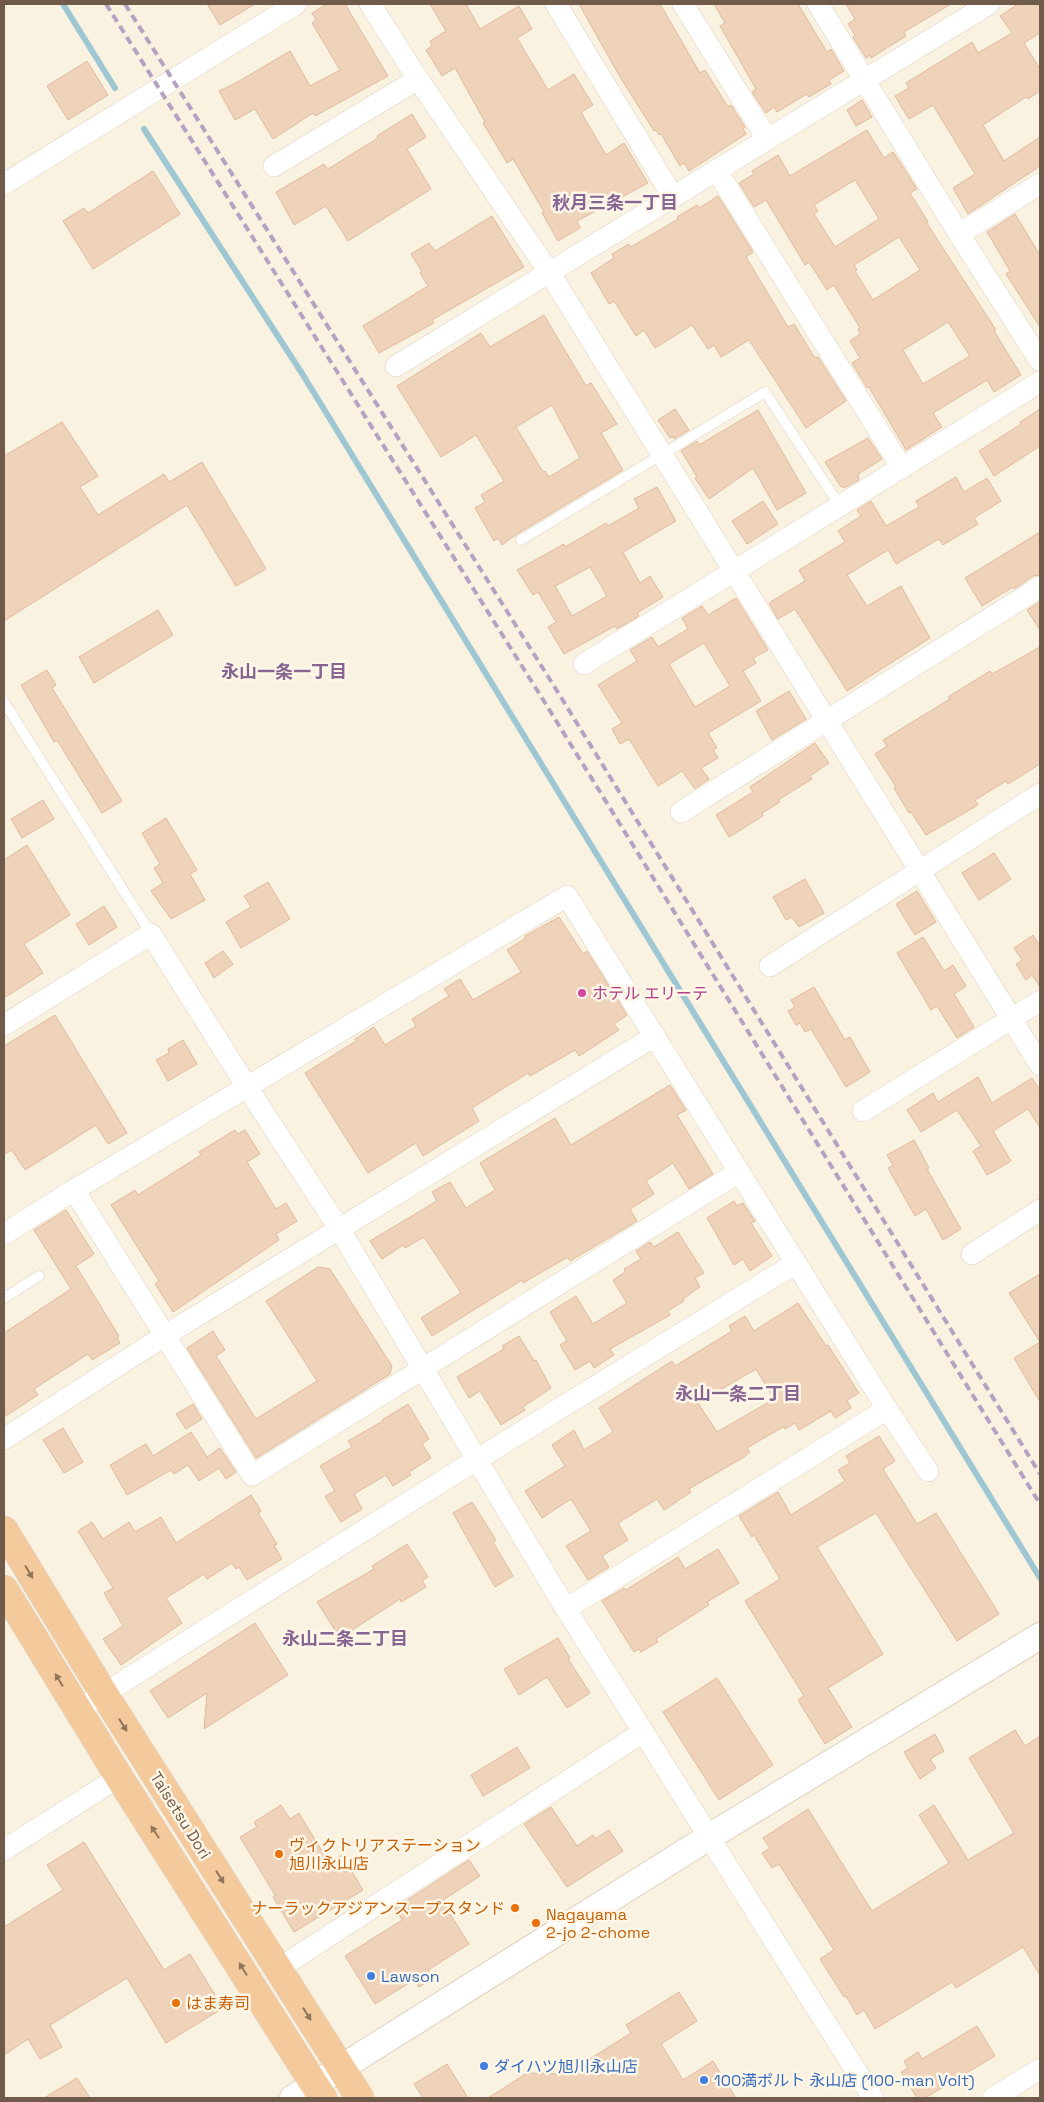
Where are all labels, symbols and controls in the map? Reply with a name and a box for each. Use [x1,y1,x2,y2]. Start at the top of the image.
district label: 秋月三条一丁目 [552,191,678,214]
district label: 永山一条一丁目 [221,660,347,683]
place label: ホテル エリーテ [592,983,708,1004]
marker: ホテル エリーテ [576,987,588,999]
district label: 永山一条二丁目 [675,1382,801,1405]
one-way arrow [25,1565,34,1578]
district label: 永山二条二丁目 [282,1627,408,1650]
one-way arrow [55,1673,64,1687]
one-way arrow [119,1718,128,1732]
street label: Taisetsu Dori [145,1768,216,1863]
one-way arrow [150,1826,160,1839]
place label: ヴィクトリアステーション 旭川永山店 [289,1835,481,1874]
marker: ヴィクトリアステーション 旭川永山店 [273,1848,285,1860]
one-way arrow [215,1870,225,1884]
place label: ナーラックアジアンスープスタンド [252,1898,505,1919]
marker: ナーラックアジアンスープスタンド [509,1902,521,1914]
place label: Nagayama 2-jo 2-chome [546,1904,650,1943]
marker: Nagayama 2-jo 2-chome [530,1917,542,1929]
one-way arrow [238,1963,247,1976]
place label: Lawson [381,1966,440,1987]
marker: Lawson [365,1970,377,1982]
place label: はま寿司 [186,1993,250,2014]
marker: はま寿司 [170,1997,182,2009]
one-way arrow [302,2008,311,2021]
place label: ダイハツ旭川永山店 [494,2056,638,2077]
marker: ダイハツ旭川永山店 [478,2060,490,2072]
place label: 100満ボルト 永山店 (100-man Volt) [714,2070,975,2091]
marker: 100満ボルト 永山店 (100-man Volt) [698,2074,710,2086]

